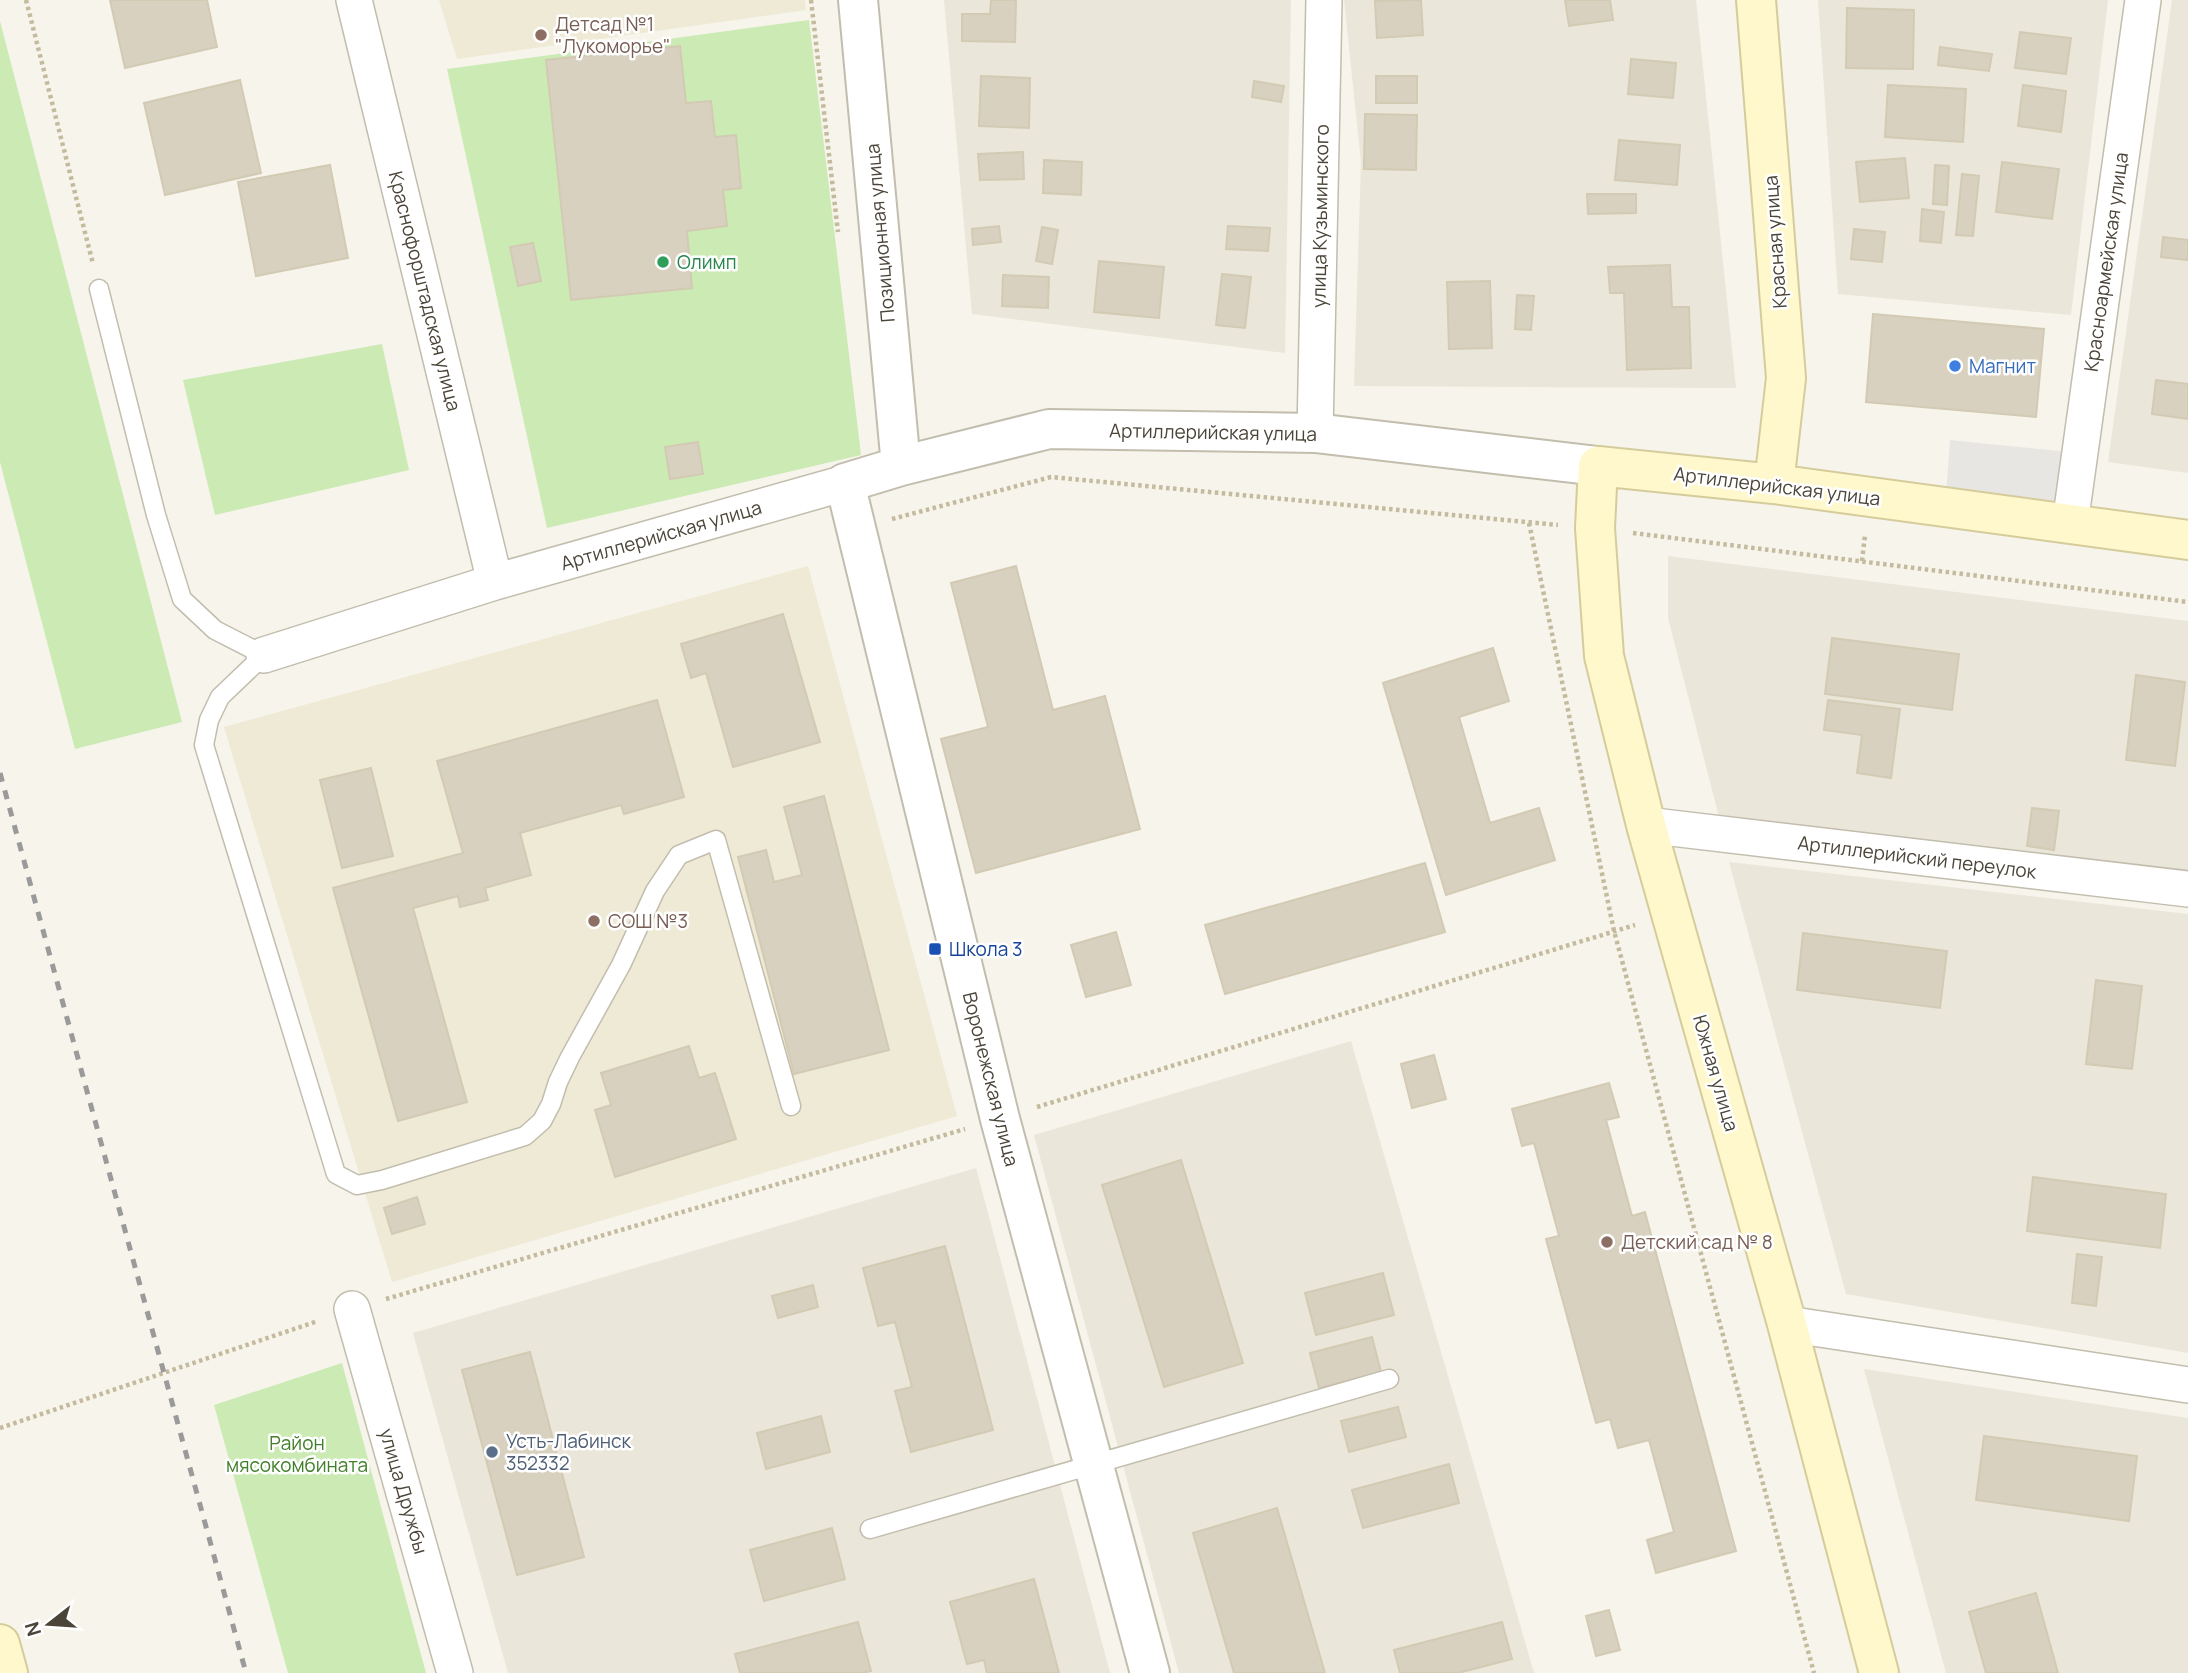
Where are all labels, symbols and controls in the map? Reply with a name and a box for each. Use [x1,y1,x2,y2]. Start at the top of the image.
place label: Детсад №1 "Лукоморье" [555,11,671,59]
marker: Детсад №1 "Лукоморье" [533,27,549,43]
street label: улица Кузьминского [1305,124,1335,308]
street label: Позиционная улица [859,143,901,323]
street label: Красноармейская улица [2078,151,2134,373]
street label: Краснофорштадская улица [383,168,467,414]
street label: Красная улица [1757,175,1793,309]
place label: Олимп [677,249,736,275]
marker: Олимп [655,254,671,270]
place label: Магнит [1969,353,2036,379]
marker: Магнит [1947,358,1963,374]
street label: Артиллерийская улица [1109,417,1317,447]
street label: Артиллерийская улица [1672,460,1882,512]
street label: Артиллерийская улица [557,494,765,576]
street label: Артиллерийский переулок [1796,829,2038,885]
place label: СОШ №3 [608,908,688,934]
marker: СОШ №3 [586,913,602,929]
place label: Школа 3 [949,936,1023,962]
marker: Школа 3 [927,941,943,957]
street label: Воронежская улица [957,989,1025,1169]
street label: Южная улица [1687,1012,1745,1134]
place label: Детский сад № 8 [1621,1229,1773,1255]
marker: Детский сад № 8 [1599,1234,1615,1250]
street label: улица Дружбы [374,1425,434,1557]
place label: Усть-Лабинск 352332 [506,1428,631,1476]
park label: Район мясокомбината [226,1430,368,1478]
marker: Усть-Лабинск 352332 [484,1444,500,1460]
north arrow [14,1589,84,1659]
text: N [18,1619,47,1639]

